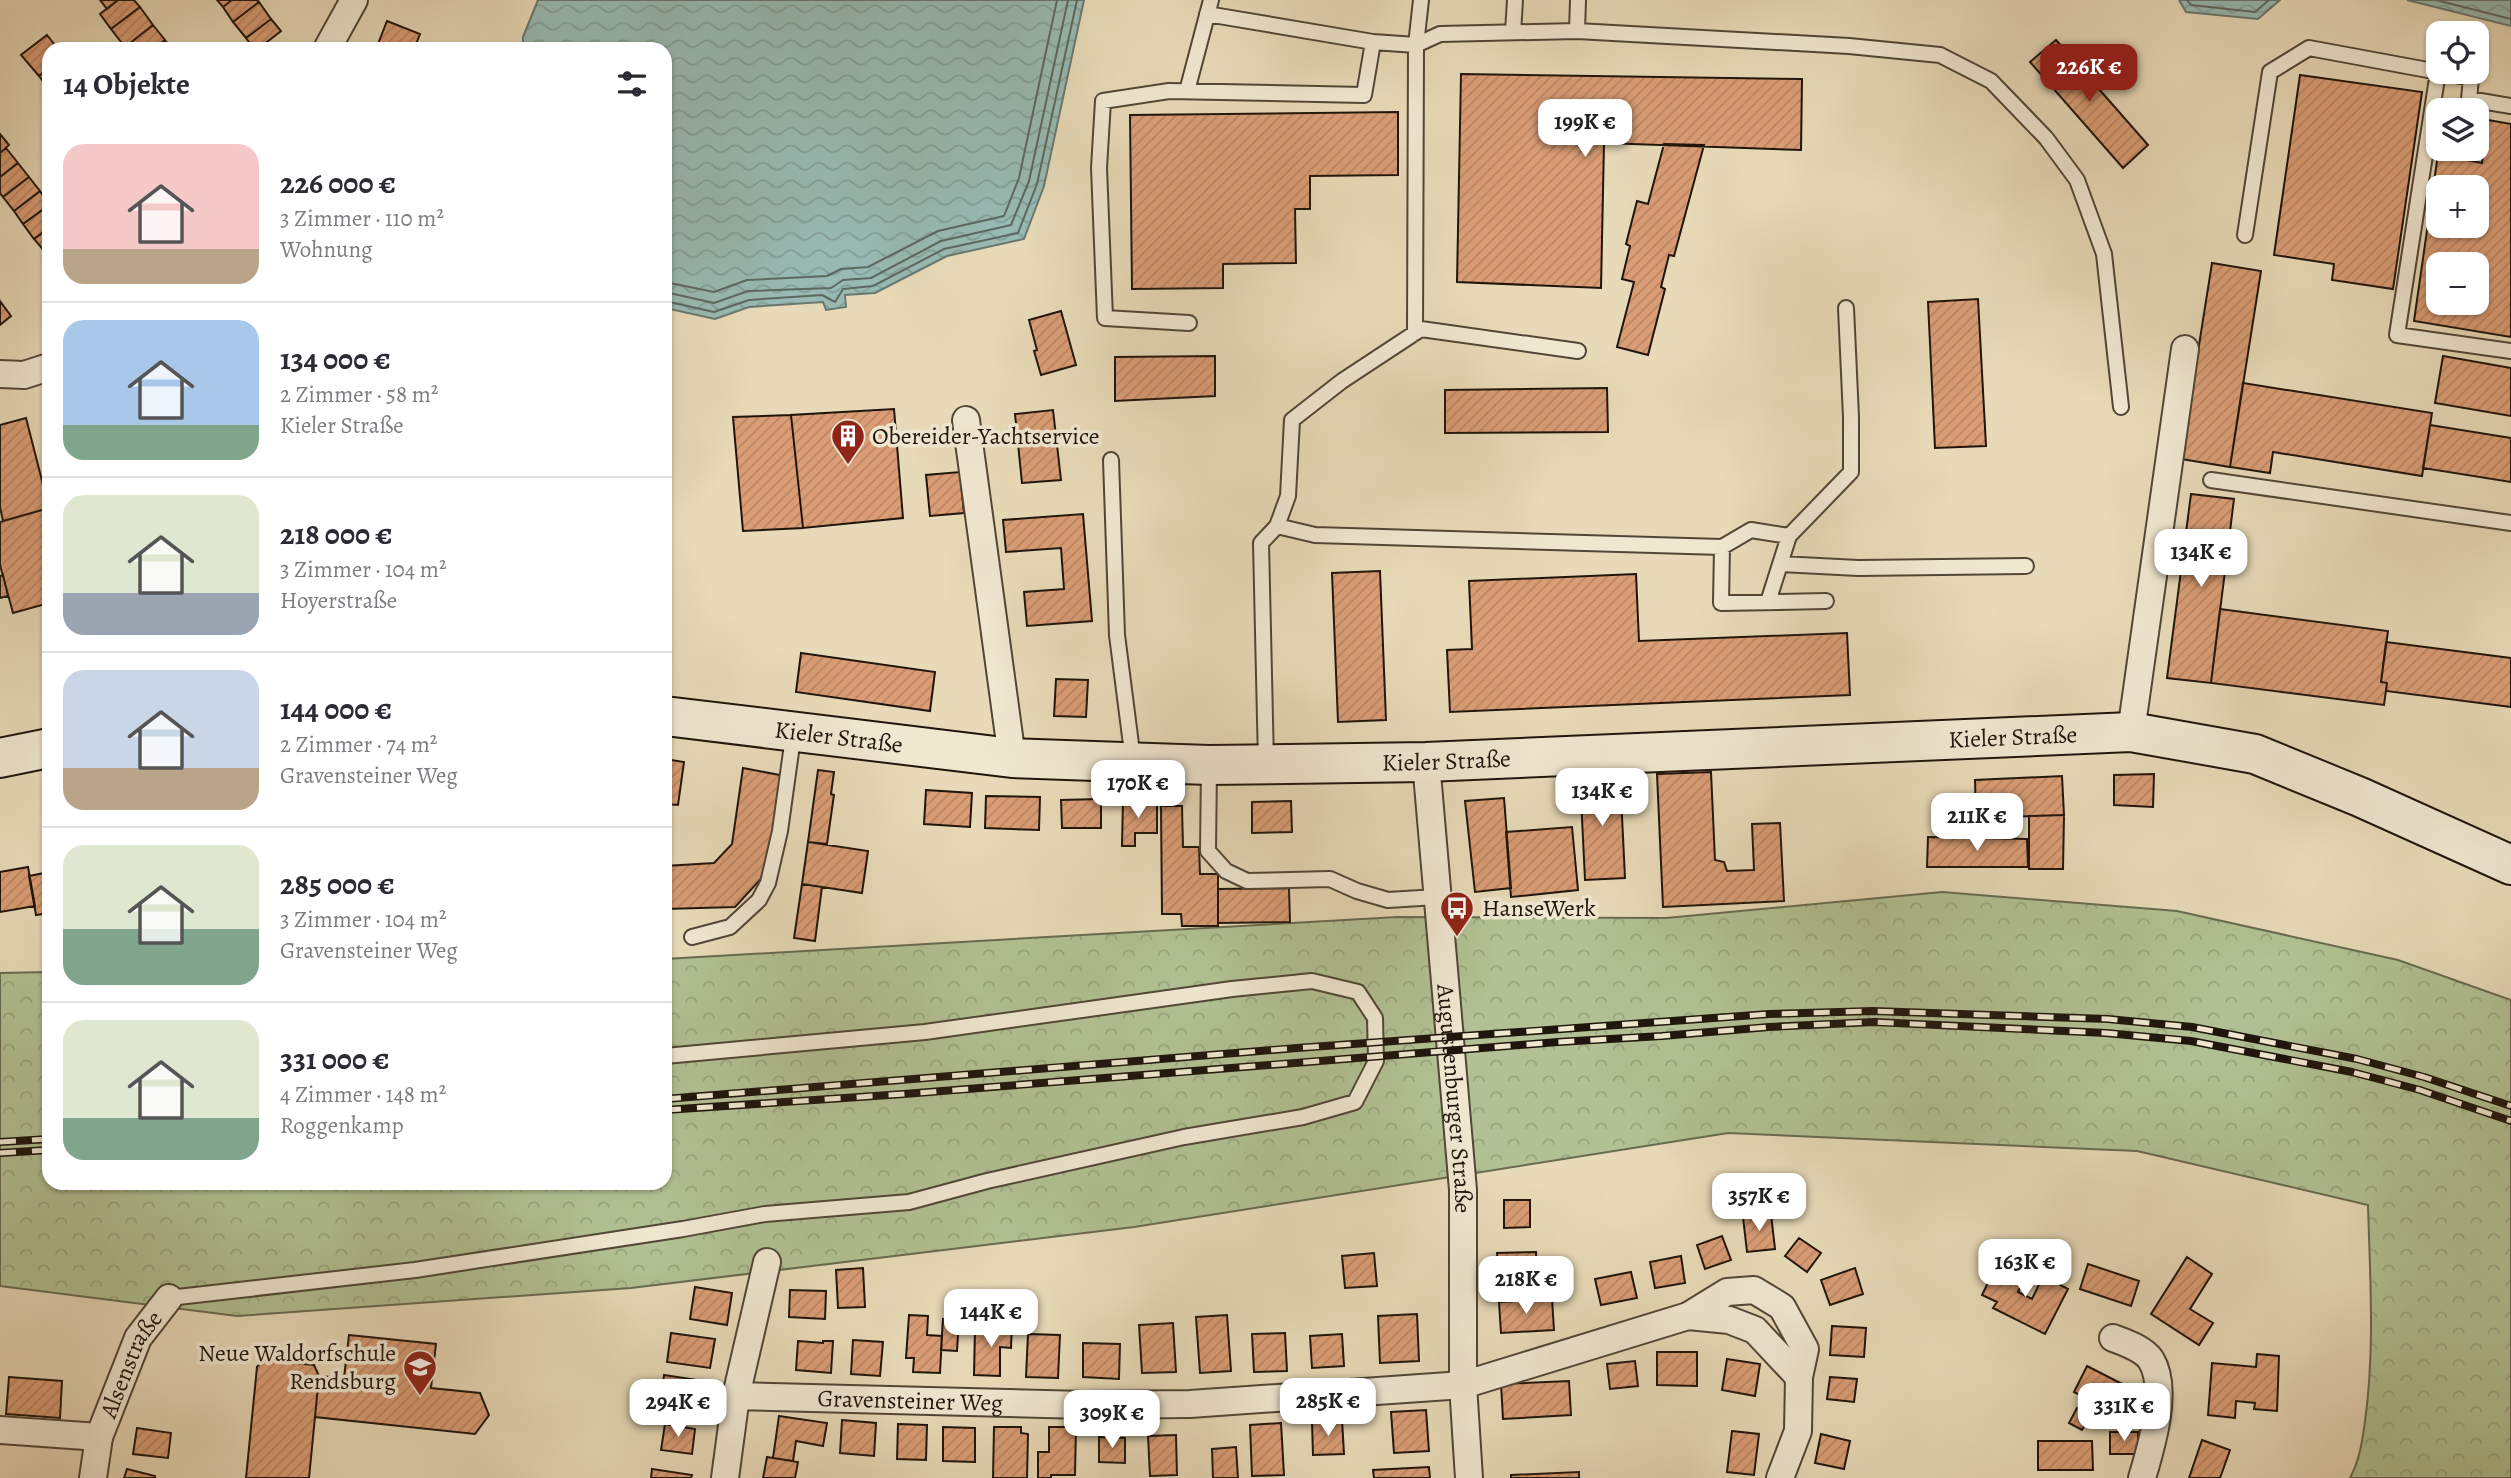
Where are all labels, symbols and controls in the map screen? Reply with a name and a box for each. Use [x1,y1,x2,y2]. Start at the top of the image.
map controls [2426,21,2489,315]
button: locate [2426,21,2489,84]
pin: 226K € [2032,44,2146,104]
text: 226K € [2056,51,2122,82]
text: 14 Objekte [63,64,190,104]
icon: filters [613,65,651,103]
button: layers [2426,98,2489,161]
pin: 199K € [1528,100,1642,159]
text: 199K € [1554,106,1616,137]
text: 226 000 € [280,163,396,203]
icon: home [119,172,203,256]
button: + [2426,175,2489,238]
text: 3 Zimmer · 110 m² [280,203,444,234]
text: Wohnung [280,234,373,265]
button: − [2426,252,2489,315]
text: 134 000 € [280,339,391,379]
icon: home [119,348,203,432]
text: 2 Zimmer · 58 m² [280,379,438,410]
text: Kieler Straße [280,410,404,441]
building icon: Obereider-Yachtservice [829,417,867,466]
place label: Obereider-Yachtservice [872,420,1100,452]
text: 218 000 € [280,514,393,554]
icon: home [119,523,203,607]
pin: 134K € [2144,530,2258,589]
text: 134K € [2170,536,2232,567]
text: 3 Zimmer · 104 m² [280,554,447,585]
text: Hoyerstraße [280,585,397,616]
text: 144 000 € [280,689,392,729]
icon: home [119,698,203,782]
street label: Kieler Straße [773,713,905,761]
street label: Kieler Straße [1948,718,2078,756]
text: 2 Zimmer · 74 m² [280,729,437,760]
street label: Kieler Straße [1382,742,1511,779]
text: Gravensteiner Weg [280,760,458,791]
pin: 170K € [1081,760,1195,820]
text: 170K € [1107,767,1169,798]
pin: 134K € [1545,768,1659,828]
text: 134K € [1571,775,1633,806]
pin: 211K € [1920,794,2034,853]
text: 211K € [1947,800,2007,831]
text: 285 000 € [280,864,395,904]
icon: home [119,873,203,957]
bus stop icon: HanseWerk [1438,889,1476,938]
place label: HanseWerk [1482,892,1596,924]
text: 3 Zimmer · 104 m² [280,904,447,935]
text: Gravensteiner Weg [280,935,458,966]
street label: Augustenburger Straße [1429,982,1479,1213]
text: 331 000 € [280,1039,389,1079]
icon: home [119,1048,203,1132]
text: 4 Zimmer · 148 m² [280,1079,446,1110]
text: Roggenkamp [280,1110,404,1141]
pin: 357K € [1702,1174,1816,1233]
text: 357K € [1728,1180,1790,1211]
pin: 163K € [1968,1240,2082,1299]
text: 163K € [1994,1246,2056,1277]
pin: 218K € [1469,1256,1583,1316]
text: 218K € [1495,1263,1557,1294]
pin: 144K € [934,1290,1048,1349]
text: 144K € [960,1296,1022,1327]
street label: Alsenstraße [92,1304,170,1424]
place label: Neue Waldorfschule Rendsburg [198,1337,396,1397]
school or university icon: Neue Waldorfschule Rendsburg [401,1348,439,1397]
pin: 285K € [1271,1378,1385,1438]
pin: 294K € [621,1380,735,1439]
street label: Gravensteiner Weg [817,1382,1003,1419]
pin: 331K € [2067,1384,2181,1443]
text: 285K € [1296,1385,1360,1416]
text: 294K € [646,1386,710,1417]
pin: 309K € [1055,1390,1169,1450]
text: 331K € [2094,1390,2154,1421]
text: 309K € [1080,1397,1144,1428]

